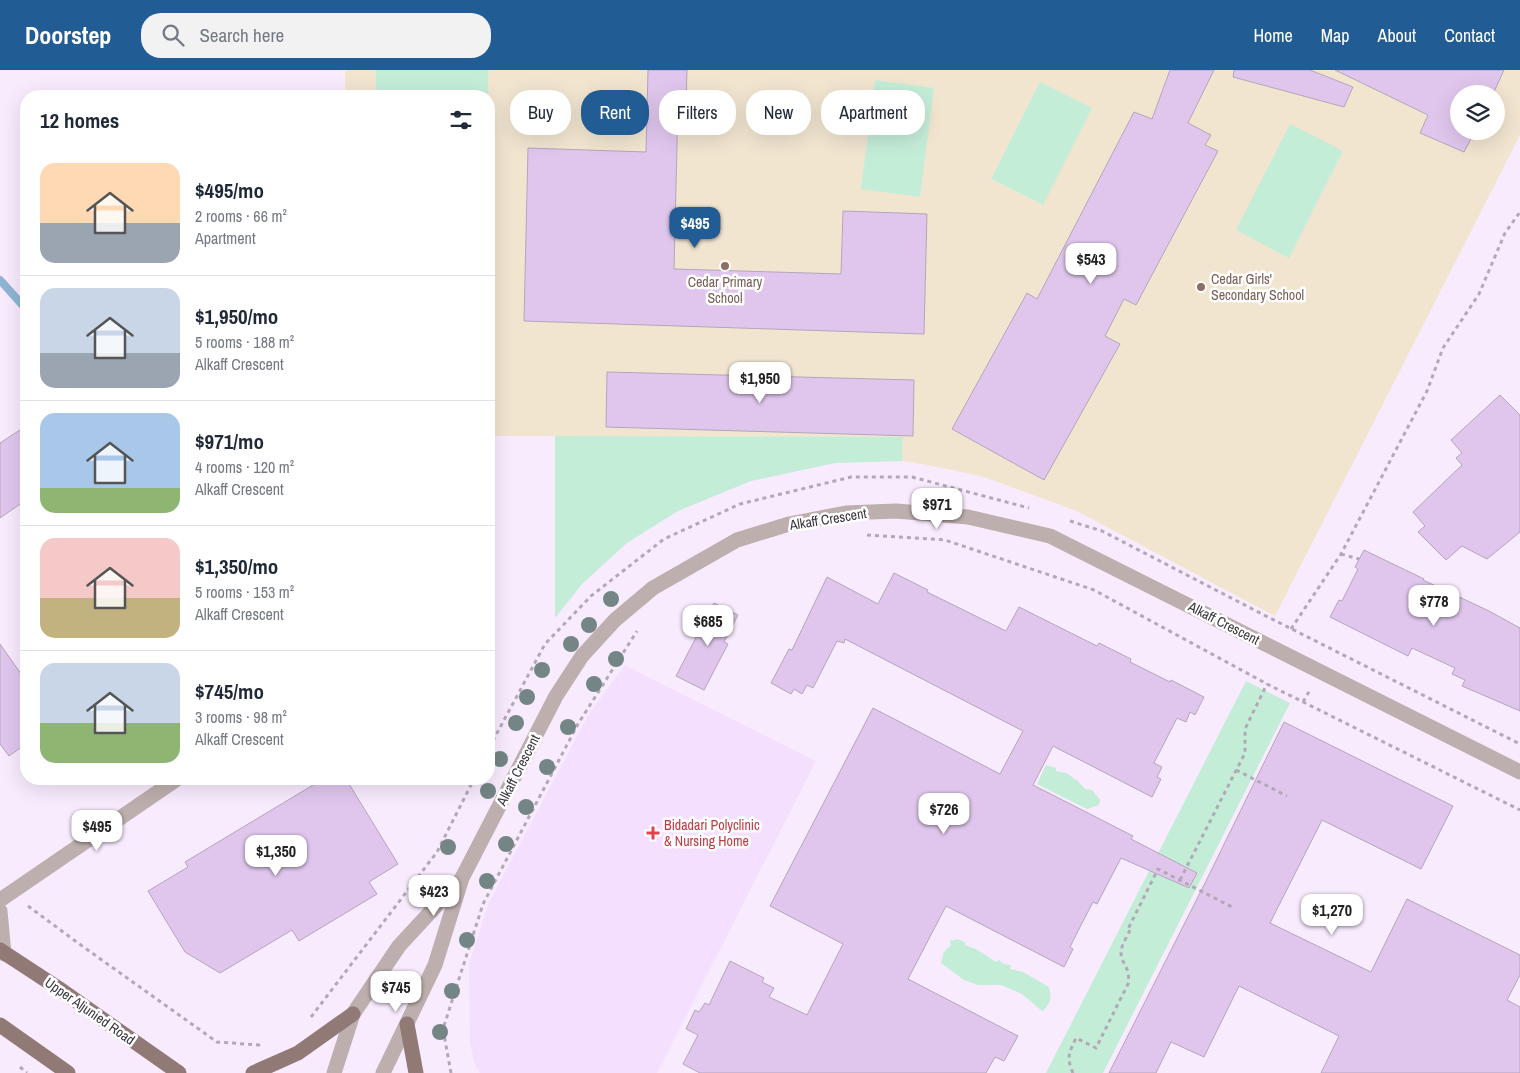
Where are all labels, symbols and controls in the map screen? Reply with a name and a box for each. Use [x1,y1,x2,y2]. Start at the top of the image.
search box [141,13,491,58]
text: Doorstep [25,19,111,51]
icon: search [159,21,187,49]
text: Search here [199,22,284,48]
text: Home [1253,23,1293,48]
text: Map [1321,23,1350,48]
text: About [1378,23,1416,48]
text: Contact [1444,23,1495,48]
map controls [1450,85,1505,140]
button: layers [1450,85,1505,140]
chip: Buy [510,90,571,135]
chip: Rent [581,90,649,135]
chip: Filters [659,90,736,135]
chip: New [746,90,811,135]
chip: Apartment [821,90,925,135]
text: 12 homes [40,106,119,135]
icon: filters [447,106,475,134]
text: $495/mo [195,176,264,205]
icon: home [80,183,140,243]
text: 2 rooms · 66 m² [195,205,287,227]
pin: $495 [665,206,725,249]
text: $495 [680,212,710,234]
text: Apartment [195,227,256,249]
pin: $543 [1061,242,1121,285]
text: $543 [1076,248,1106,270]
marker: Cedar Primary School [719,260,731,272]
place label: Cedar Girls' Secondary School [1211,270,1304,304]
place label: Cedar Primary School [688,273,763,307]
marker: Cedar Girls' Secondary School [1195,281,1207,293]
text: $1,950/mo [195,302,278,331]
icon: home [80,308,140,368]
text: 5 rooms · 188 m² [195,331,294,353]
text: Alkaff Crescent [195,353,284,375]
pin: $1,950 [719,362,801,404]
text: $1,950 [740,367,780,389]
text: $971/mo [195,427,264,456]
icon: home [80,433,140,493]
text: 4 rooms · 120 m² [195,456,294,478]
text: Alkaff Crescent [195,478,284,500]
pin: $971 [907,488,967,530]
text: $971 [922,493,952,515]
street label: Alkaff Crescent [787,504,868,534]
text: $1,350/mo [195,552,278,581]
icon: home [80,558,140,618]
text: 5 rooms · 153 m² [195,581,294,603]
pin: $778 [1404,584,1464,627]
text: $778 [1419,590,1449,612]
street label: Alkaff Crescent [1184,597,1263,649]
text: Alkaff Crescent [195,603,284,625]
pin: $685 [678,604,738,647]
text: $685 [693,610,723,632]
text: $745/mo [195,677,264,706]
icon: home [80,683,140,743]
text: 3 rooms · 98 m² [195,706,287,728]
text: Alkaff Crescent [195,728,284,750]
street label: Alkaff Crescent [492,731,544,810]
pin: $726 [914,792,974,835]
text: $726 [929,798,959,820]
pin: $495 [67,810,127,852]
text: $495 [82,815,112,837]
place label: Bidadari Polyclinic & Nursing Home [664,816,760,850]
marker: Bidadari Polyclinic & Nursing Home [646,826,660,840]
pin: $1,350 [235,834,317,877]
text: $1,350 [256,840,296,862]
pin: $423 [404,874,464,917]
text: $423 [419,880,449,902]
pin: $1,270 [1291,894,1373,936]
text: $1,270 [1312,899,1352,921]
pin: $745 [366,970,426,1013]
street label: Upper Aljunied Road [41,973,139,1049]
text: $745 [381,976,411,998]

